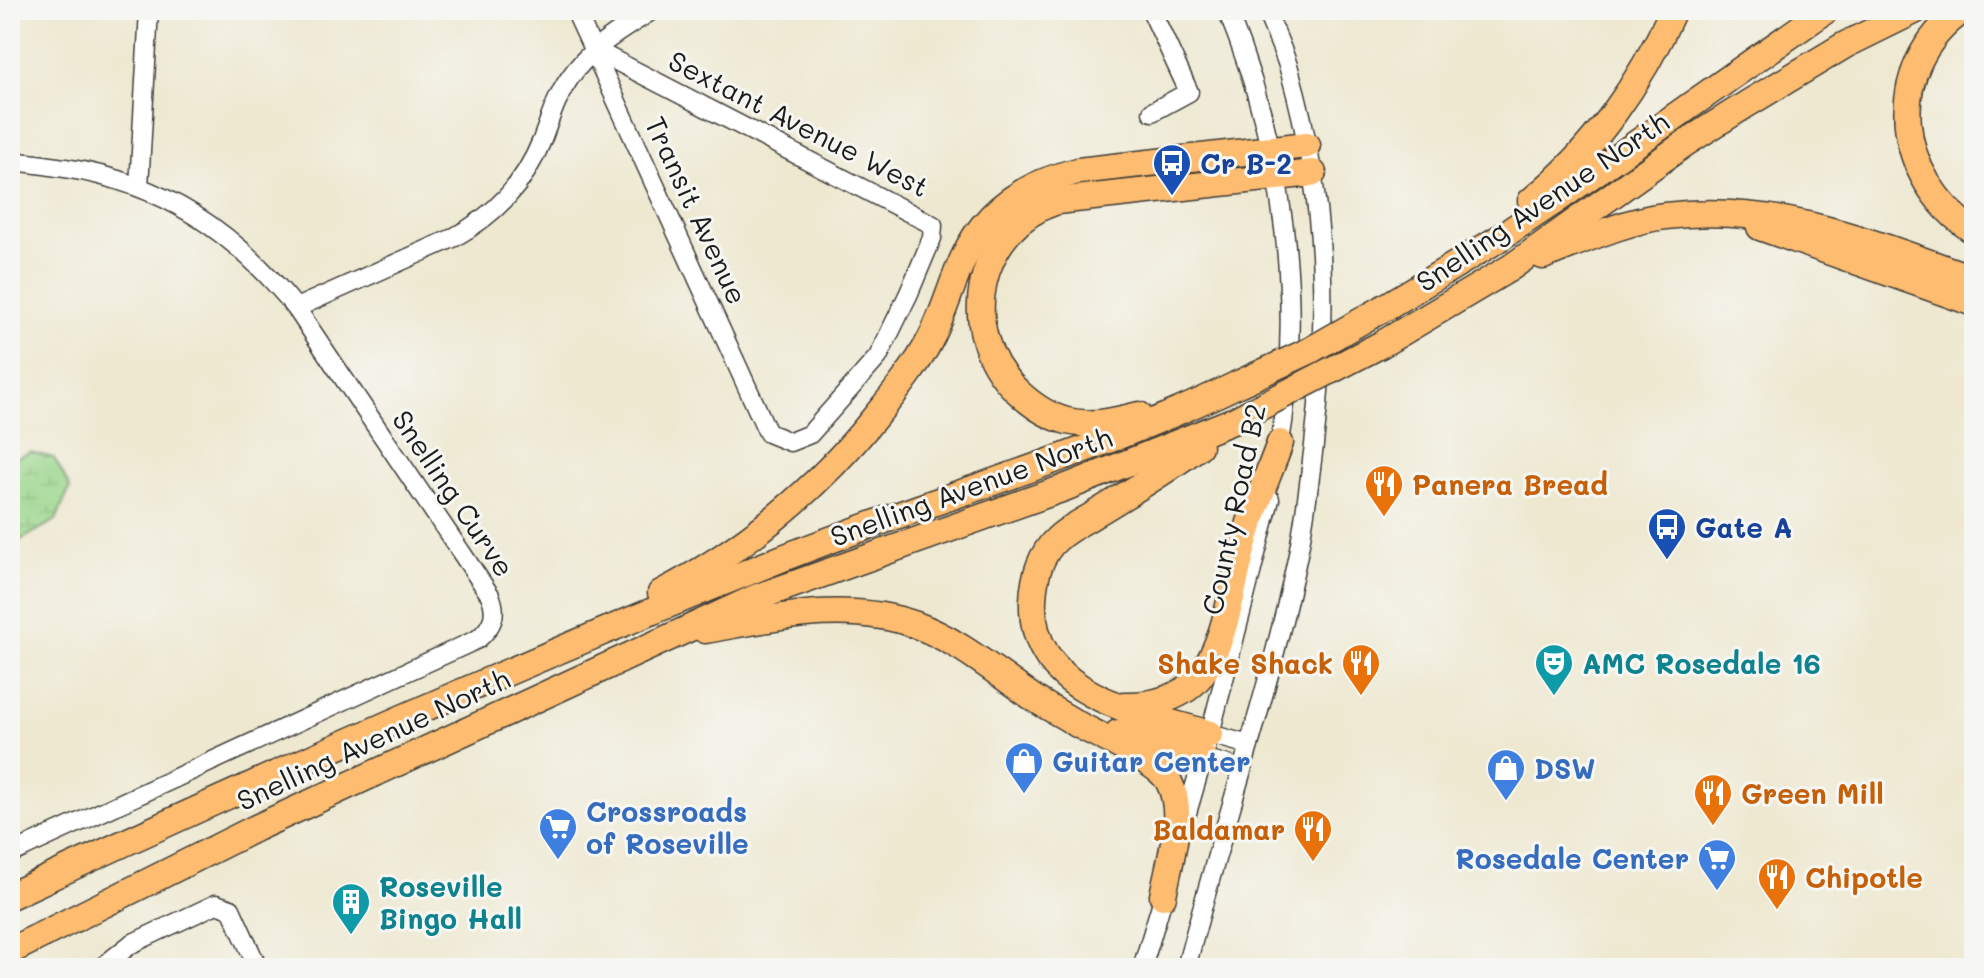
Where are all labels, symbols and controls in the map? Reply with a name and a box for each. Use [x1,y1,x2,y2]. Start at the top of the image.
street label: Sextant Avenue West [663,42,935,204]
street label: Snelling Avenue North [1409,103,1675,299]
street label: Transit Avenue [638,110,756,310]
bus stop icon: Cr B-2 [1151,142,1193,197]
place label: Cr B-2 [1200,145,1292,181]
street label: County Road B2 [1193,400,1273,618]
street label: Snelling Curve [385,403,523,583]
street label: Snelling Avenue North [825,418,1117,554]
restaurant icon: Panera Bread [1363,463,1405,518]
place label: Panera Bread [1412,466,1608,502]
bus stop icon: Gate A [1646,506,1688,561]
place label: Gate A [1695,509,1792,545]
restaurant icon: Shake Shack [1340,642,1382,697]
theatre icon: AMC Rosedale 16 [1533,642,1575,697]
place label: Shake Shack [1157,645,1333,681]
place label: AMC Rosedale 16 [1582,645,1821,681]
street label: Snelling Avenue North [231,660,515,818]
shop icon: Guitar Center [1003,740,1045,795]
place label: Guitar Center [1052,743,1251,779]
shop icon: DSW [1485,747,1527,802]
place label: DSW [1534,750,1595,786]
restaurant icon: Green Mill [1692,772,1734,827]
place label: Green Mill [1741,775,1884,811]
place label: Crossroads of Roseville [586,793,749,861]
supermarket icon: Crossroads of Roseville [537,806,579,861]
restaurant icon: Baldamar [1292,808,1334,863]
place label: Baldamar [1152,811,1285,847]
supermarket icon: Rosedale Center [1696,837,1738,892]
place label: Rosedale Center [1455,840,1689,876]
restaurant icon: Chipotle [1756,856,1798,911]
place label: Chipotle [1805,859,1923,895]
place label: Roseville Bingo Hall [379,868,522,936]
building icon: Roseville Bingo Hall [330,881,372,936]

